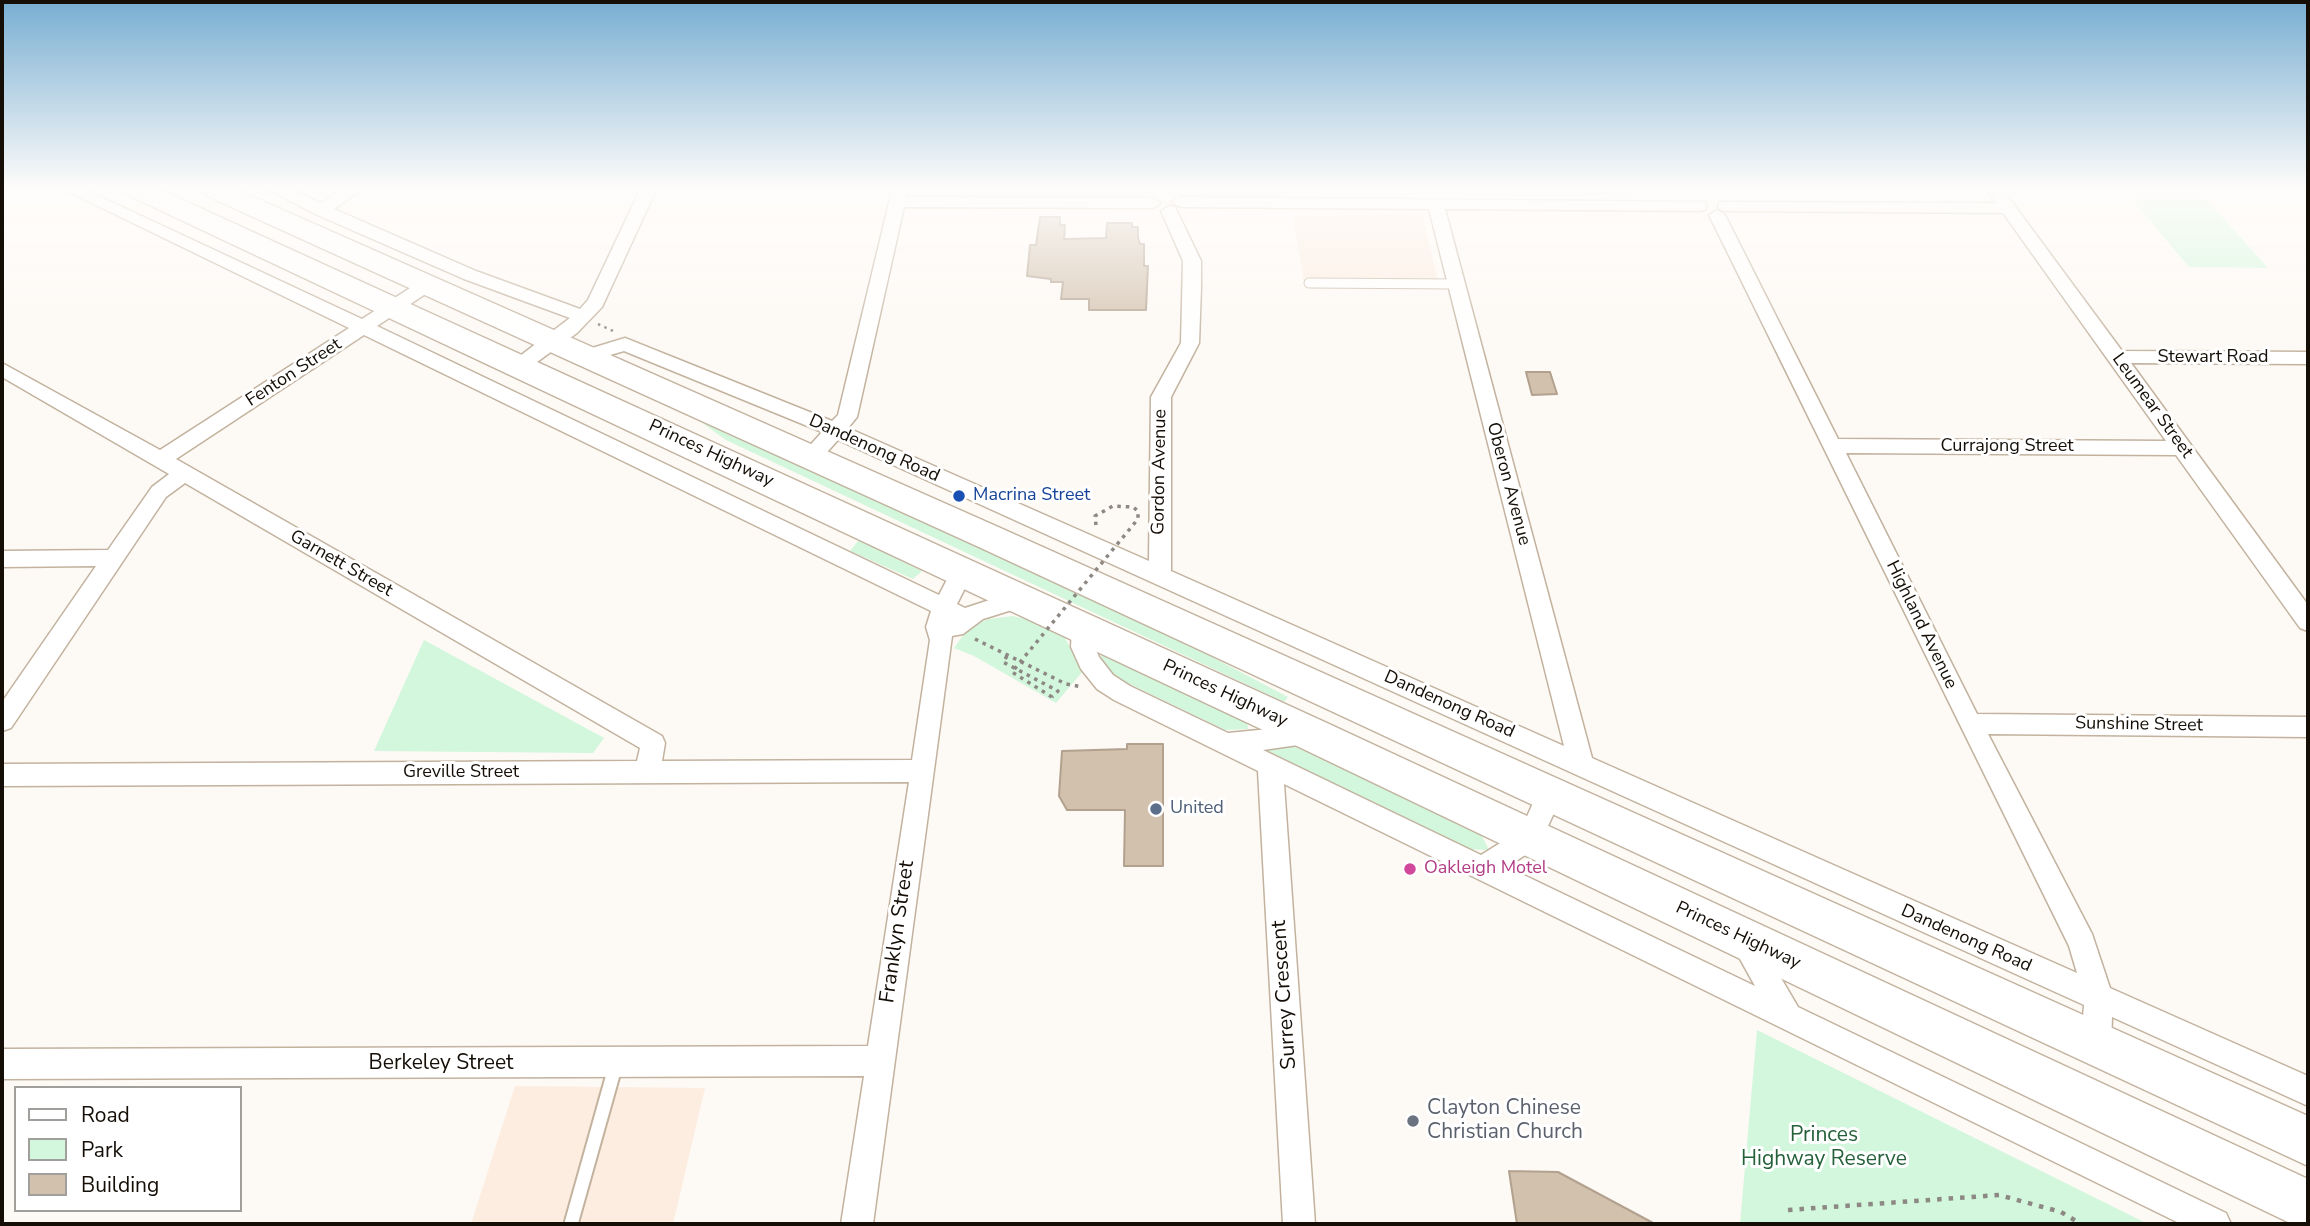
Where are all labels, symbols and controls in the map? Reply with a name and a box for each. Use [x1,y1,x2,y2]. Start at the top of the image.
street label: Fenton Street [242,334,346,412]
street label: Stewart Road [2158,347,2268,369]
street label: Leumear Street [2107,349,2197,463]
street label: Gordon Avenue [1148,409,1172,535]
street label: Dandenong Road [805,411,943,487]
street label: Princes Highway [645,416,777,492]
street label: Oberon Avenue [1481,420,1535,548]
street label: Currajong Street [1940,436,2074,458]
place label: Macrina Street [973,485,1090,507]
marker: Macrina Street [951,488,967,504]
street label: Garnett Street [286,526,396,602]
street label: Highland Avenue [1881,557,1961,693]
street label: Princes Highway [1159,656,1291,732]
street label: Dandenong Road [1380,667,1518,743]
street label: Sunshine Street [2075,713,2203,737]
street label: Greville Street [403,762,519,784]
place label: United [1170,798,1224,820]
marker: United [1148,801,1164,817]
place label: Oakleigh Motel [1424,858,1547,880]
street label: Franklyn Street [876,859,920,1005]
marker: Oakleigh Motel [1402,861,1418,877]
street label: Princes Highway [1672,898,1804,974]
street label: Dandenong Road [1897,901,2035,977]
street label: Surrey Crescent [1267,920,1303,1070]
street label: Berkeley Street [369,1051,513,1077]
legend [14,1086,242,1212]
place label: Clayton Chinese Christian Church [1427,1096,1583,1146]
text: Road [81,1101,130,1129]
marker: Clayton Chinese Christian Church [1405,1113,1421,1129]
park label: Princes Highway Reserve [1741,1123,1907,1173]
text: Park [81,1136,123,1164]
text: Building [81,1171,159,1199]

